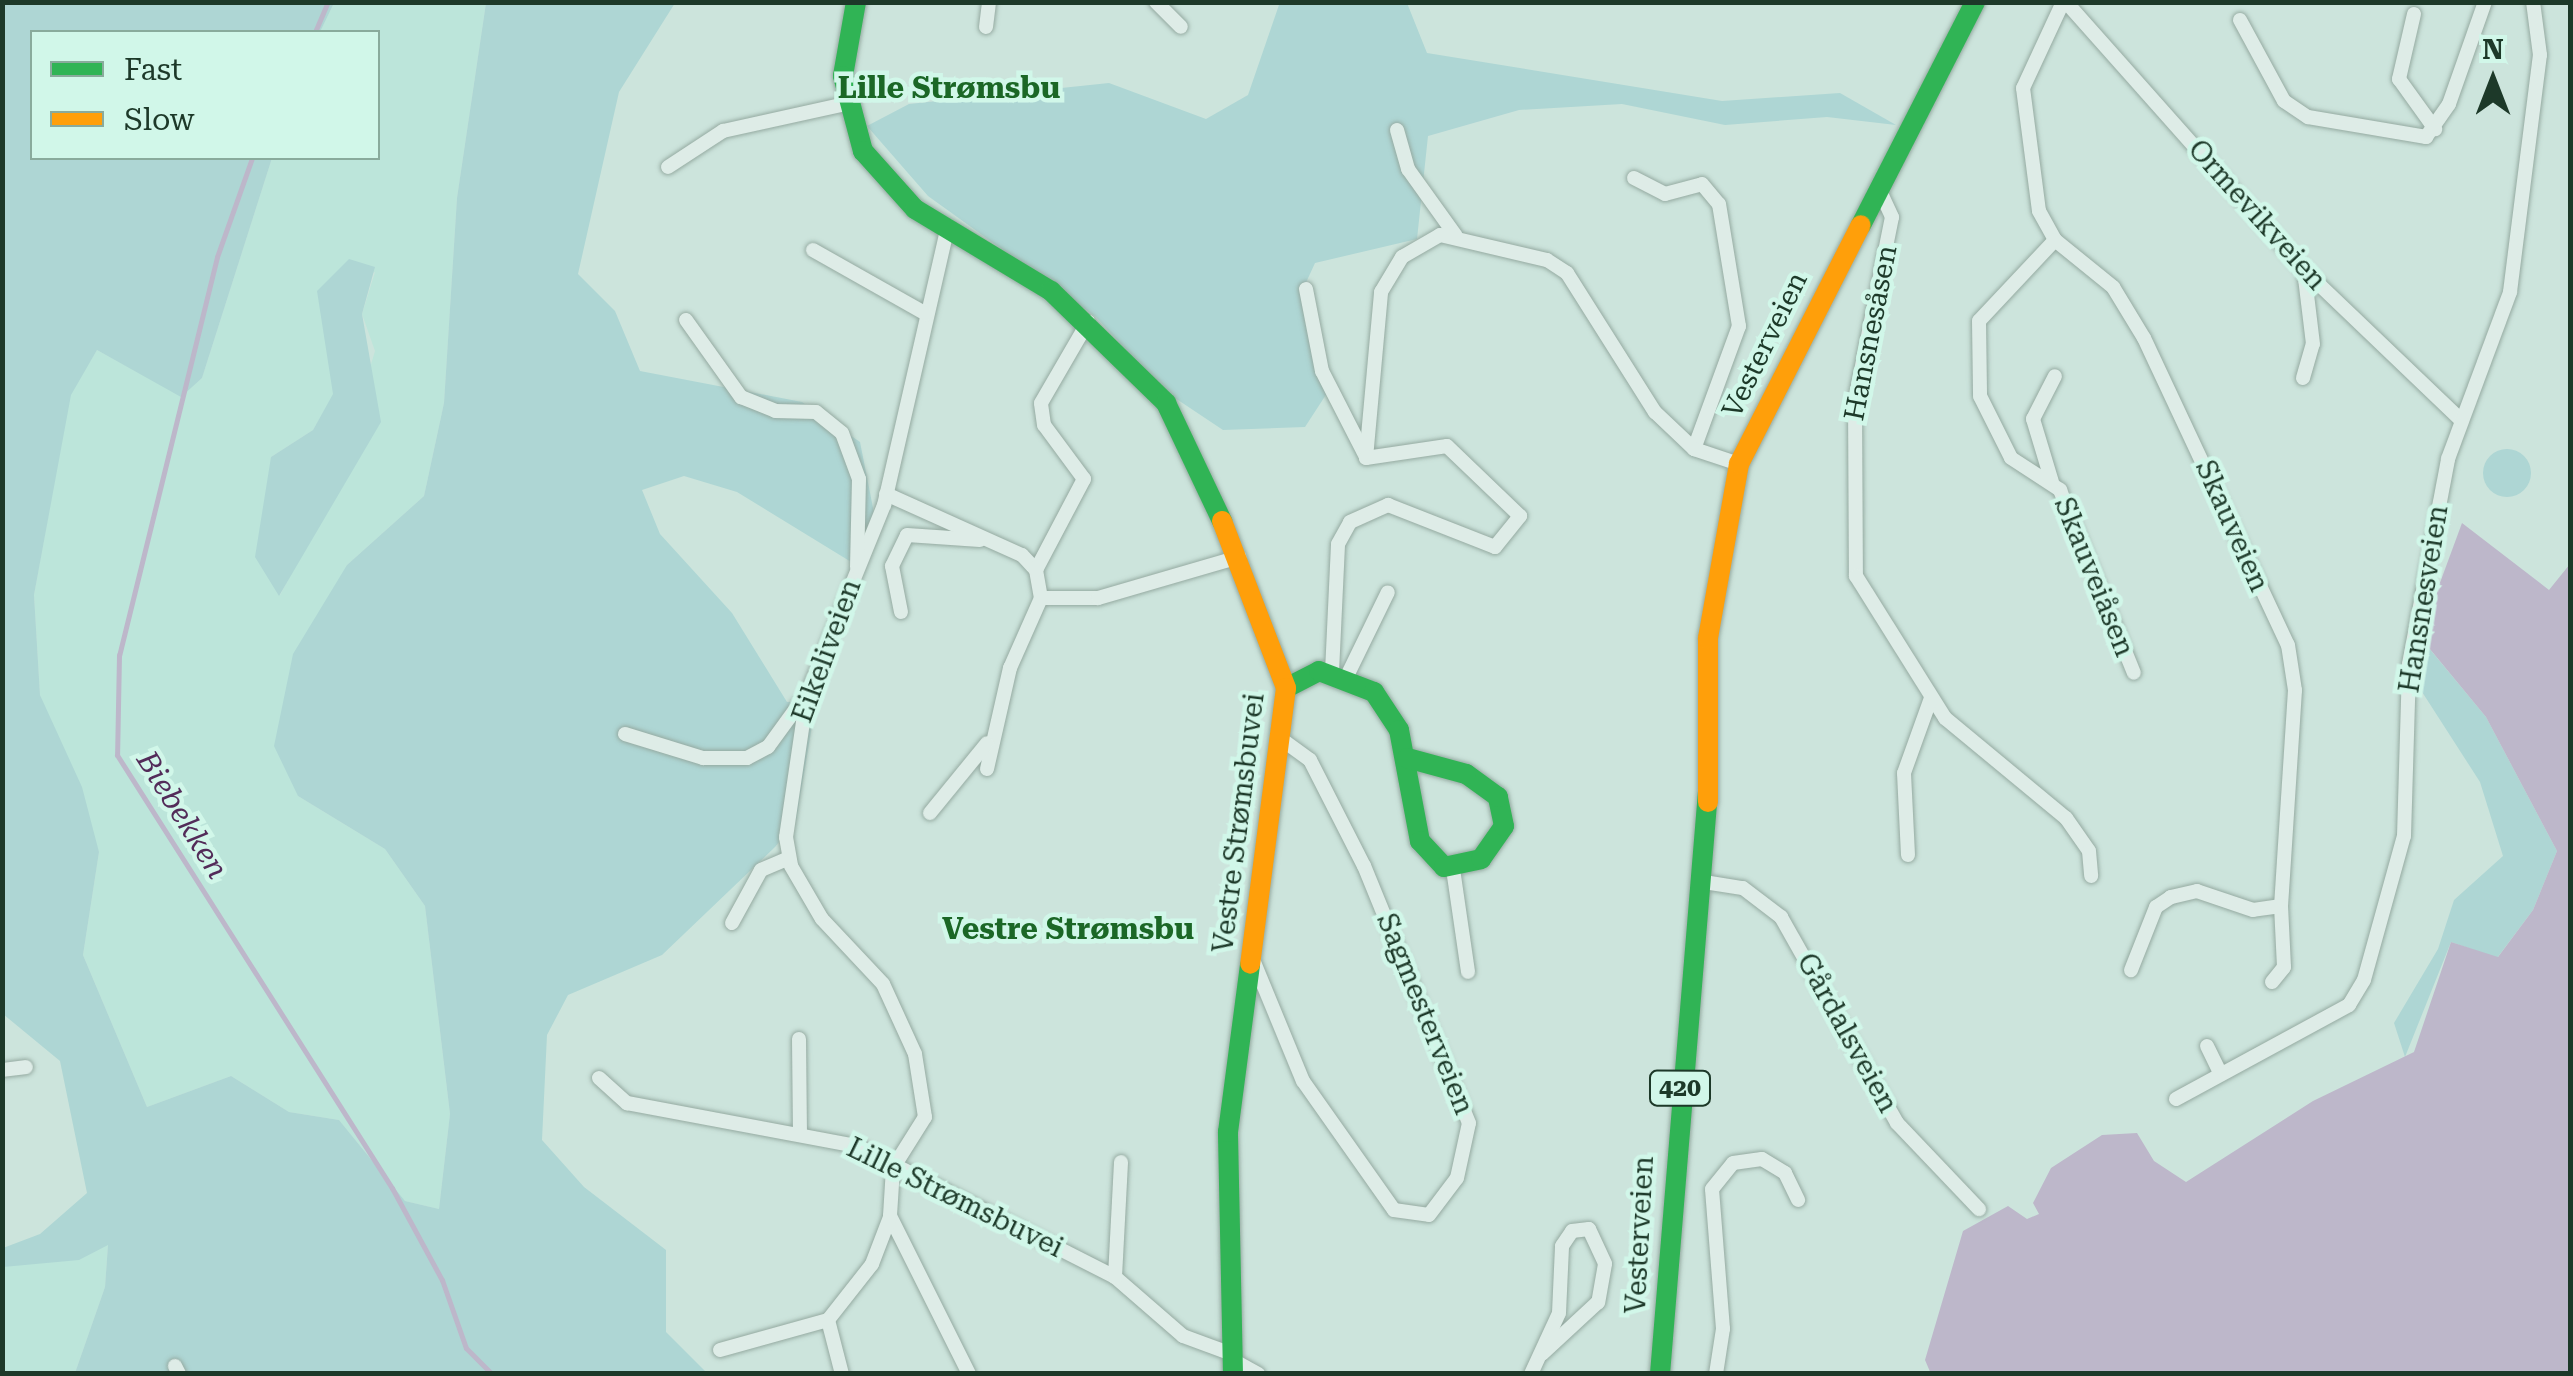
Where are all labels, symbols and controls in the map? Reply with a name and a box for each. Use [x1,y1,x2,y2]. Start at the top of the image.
legend [30,30,380,160]
north arrow [2443,30,2543,130]
text: N [2482,33,2504,66]
text: Fast [124,52,182,87]
district label: Lille Strømsbu [838,70,1060,106]
text: Slow [124,102,195,137]
street label: Ormevikveien [2181,133,2333,297]
street label: Hansnesåsen [1838,242,1904,424]
street label: Vesterveien [1715,267,1815,423]
street label: Skauveien [2188,455,2276,597]
street label: Skauveiåsen [2047,493,2141,661]
street label: Hansnesveien [2393,503,2455,695]
street label: Eikeliveien [786,575,868,727]
street label: Vestre Strømsbuvei [1206,691,1272,955]
water label: Biebekken [129,745,235,885]
street label: Sagmesterveien [1369,909,1481,1119]
district label: Vestre Strømsbu [942,911,1194,947]
street label: Gårdalsveien [1789,948,1905,1118]
road number: 420 [1648,1068,1712,1108]
street label: Lille Strømsbuvei [841,1131,1069,1265]
street label: Vesterveien [1619,1155,1661,1315]

